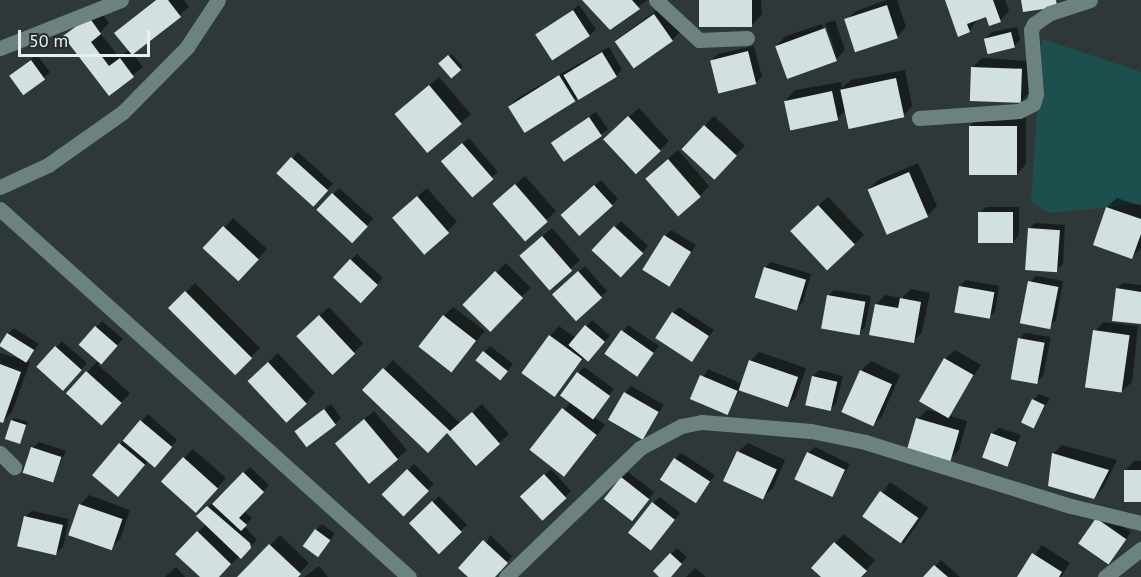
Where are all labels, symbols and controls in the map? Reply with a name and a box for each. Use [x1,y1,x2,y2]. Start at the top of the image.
scale bar [21,18,153,56]
text: 50 m [29,29,68,52]

